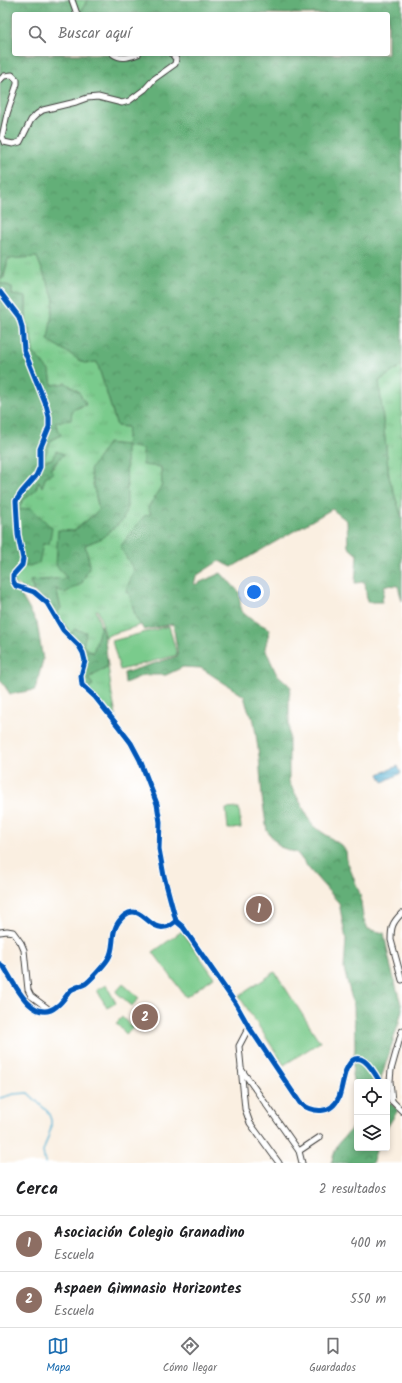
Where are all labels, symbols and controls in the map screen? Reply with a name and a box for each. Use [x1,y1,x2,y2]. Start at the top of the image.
search box [12,12,390,56]
text: Buscar aquí [58,22,131,46]
icon: search [26,23,48,45]
your location [244,582,264,602]
pin: 1 [246,894,272,924]
pin: 2 [132,1002,158,1032]
map controls [354,1079,390,1151]
button: locate [354,1079,390,1115]
button: layers [354,1115,390,1151]
text: Cerca [16,1176,58,1203]
text: 2 resultados [319,1179,386,1200]
text: Asociación Colegio Granadino [54,1221,245,1245]
text: 1 [27,1233,31,1254]
text: 400 m [350,1233,386,1254]
text: Escuela [54,1245,94,1266]
text: Aspaen Gimnasio Horizontes [54,1277,242,1301]
text: 2 [25,1289,33,1310]
text: 550 m [350,1289,386,1310]
text: Escuela [54,1301,94,1322]
tab: Mapa [46,1335,70,1377]
tab: Cómo llegar [163,1335,217,1377]
tab: Guardados [309,1335,356,1377]

